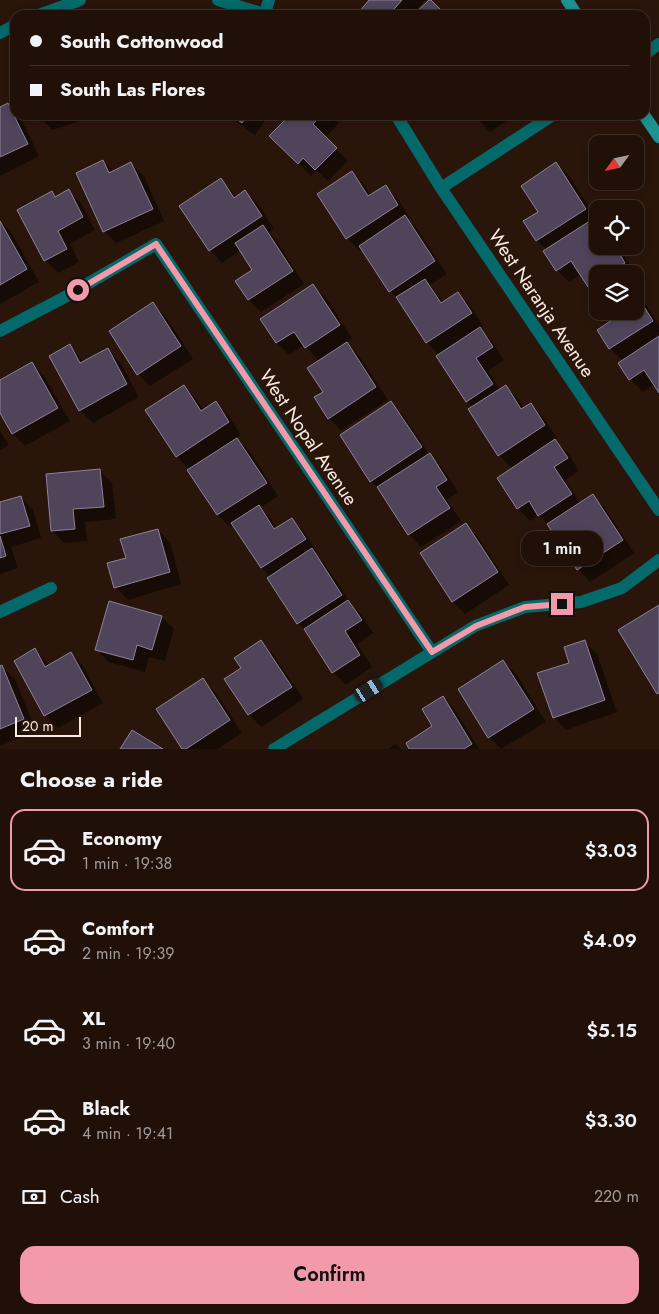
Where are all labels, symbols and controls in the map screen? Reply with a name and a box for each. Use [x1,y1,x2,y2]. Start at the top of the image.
text: South Cottonwood [60,28,224,55]
text: South Las Flores [60,76,205,103]
north arrow [589,135,644,190]
map controls [589,135,644,320]
button: locate [589,200,644,255]
street label: West Naranja Avenue [482,224,601,383]
button: layers [589,265,644,320]
route start [67,279,89,301]
street label: West Nopal Avenue [253,364,364,511]
callout: 1 min [521,532,603,566]
text: 1 min [543,537,581,560]
route end [551,593,573,615]
car [352,676,385,704]
scale bar [15,714,81,737]
text: 20 m [22,716,54,736]
text: Choose a ride [20,763,163,795]
text: Economy [82,825,162,852]
icon: car [22,828,67,873]
text: $3.03 [585,837,637,864]
text: 1 min · 19:38 [82,852,172,875]
text: Comfort [82,915,154,942]
icon: car [22,918,67,963]
text: $4.09 [582,927,637,954]
text: 2 min · 19:39 [82,942,175,965]
text: XL [82,1005,105,1032]
icon: car [22,1008,67,1053]
text: $5.15 [587,1017,637,1044]
text: 3 min · 19:40 [82,1032,175,1055]
text: Black [82,1095,130,1122]
icon: car [22,1098,67,1143]
text: $3.30 [585,1107,637,1134]
text: 4 min · 19:41 [82,1122,173,1145]
icon: cash [20,1183,48,1211]
text: Cash [60,1183,100,1210]
text: 220 m [594,1185,639,1208]
button: Confirm [20,1246,639,1304]

